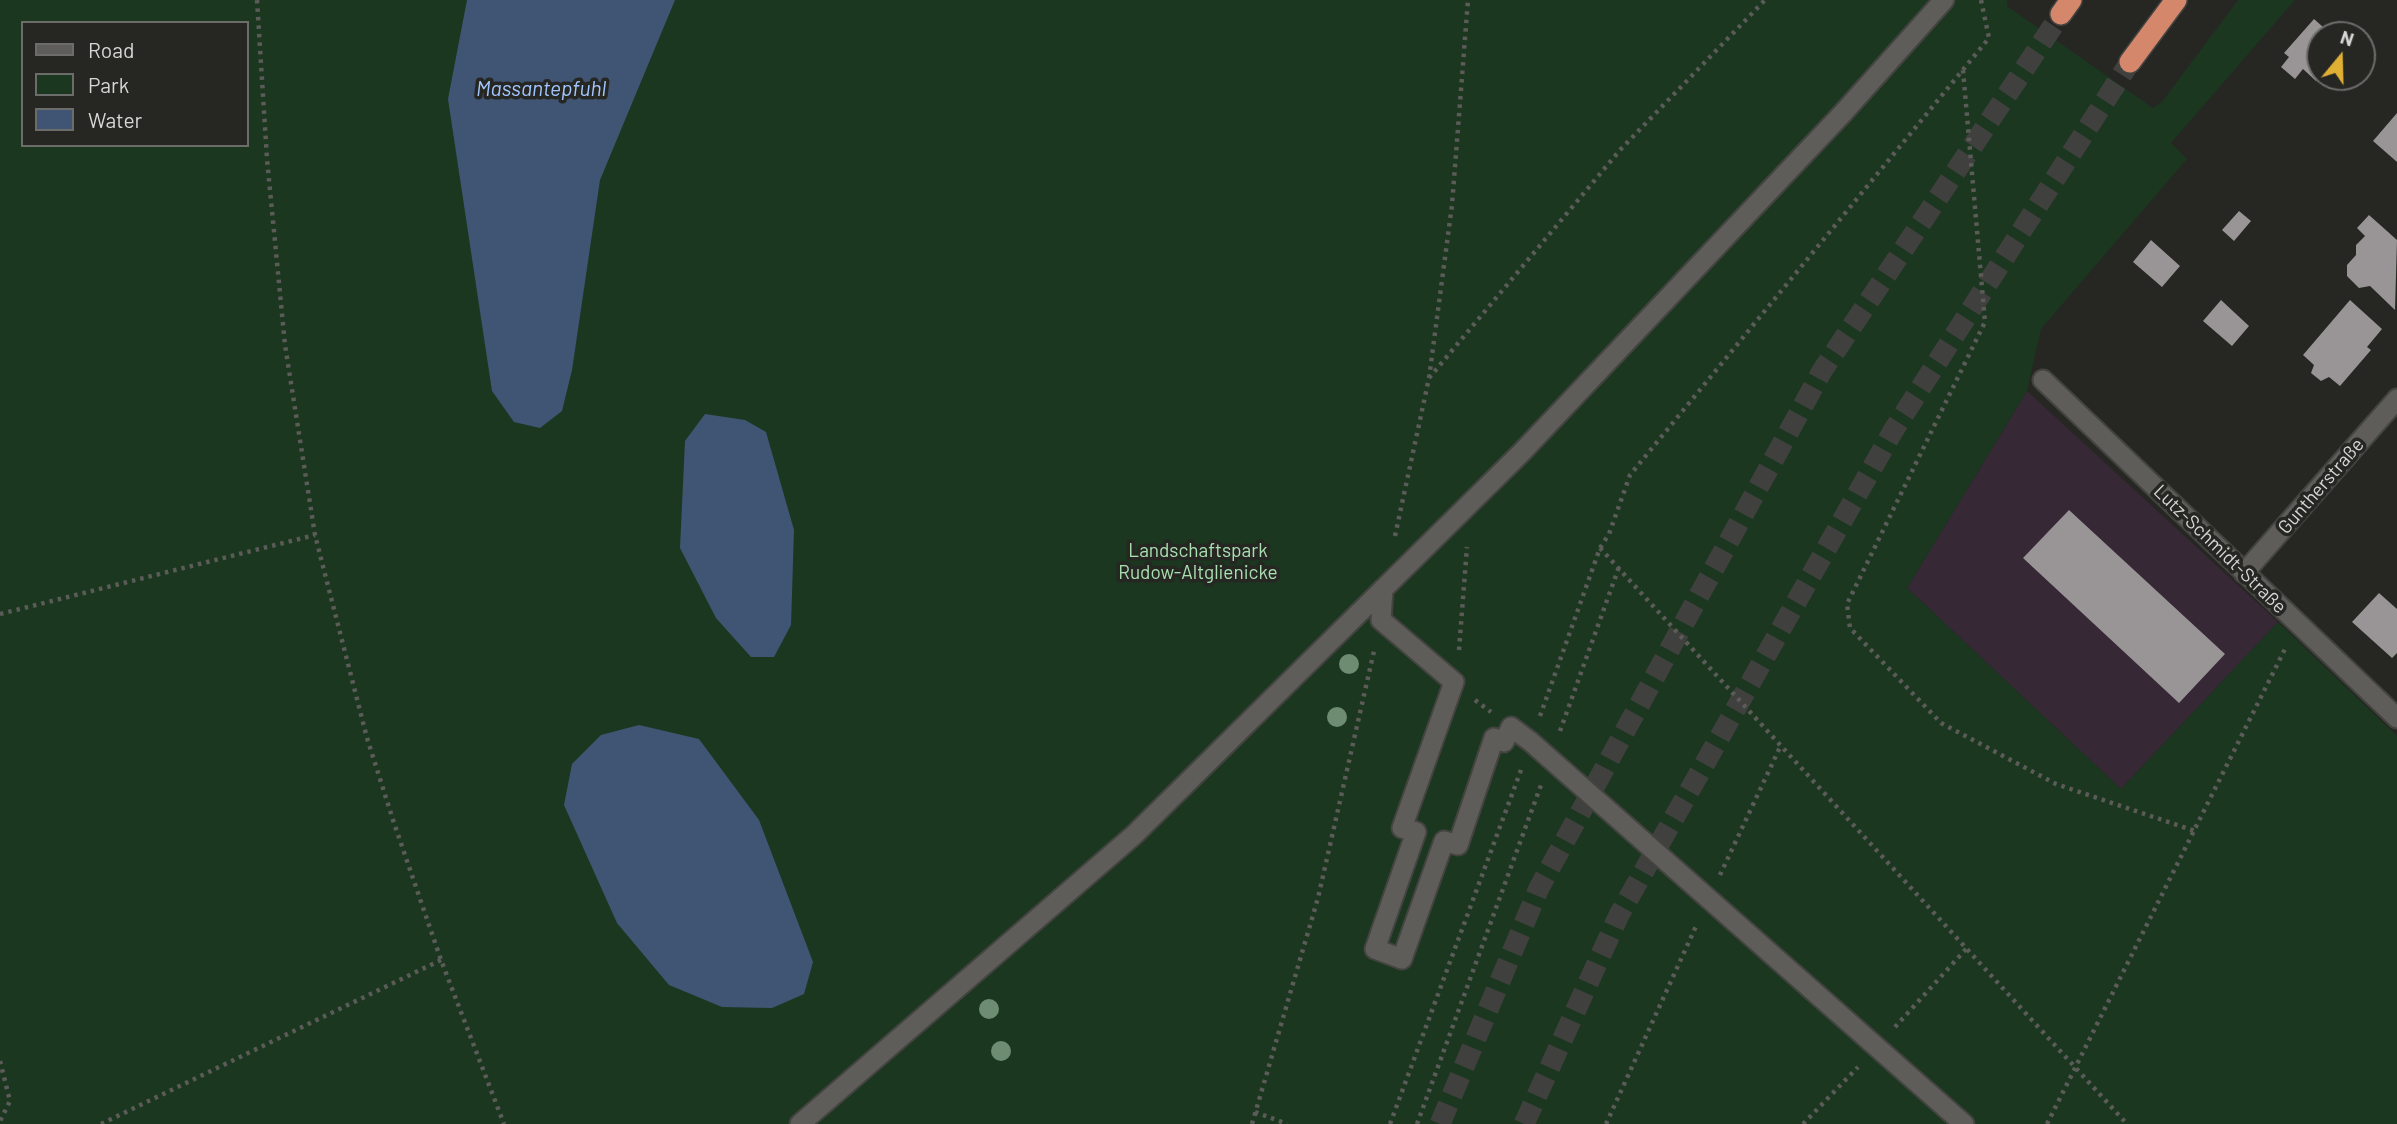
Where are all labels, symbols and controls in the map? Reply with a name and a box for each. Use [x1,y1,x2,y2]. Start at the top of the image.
legend [21,21,248,147]
north arrow [2306,21,2376,91]
text: N [2338,25,2357,50]
text: Road [88,37,134,62]
text: Park [88,72,129,97]
water label: Massantepfuhl [476,76,606,102]
text: Water [88,107,142,132]
street label: Guntherstraße [2273,433,2369,539]
street label: Lutz-Schmidt-Straße [2149,480,2291,618]
park label: Landschaftspark Rudow-Altglienicke [1118,540,1278,584]

